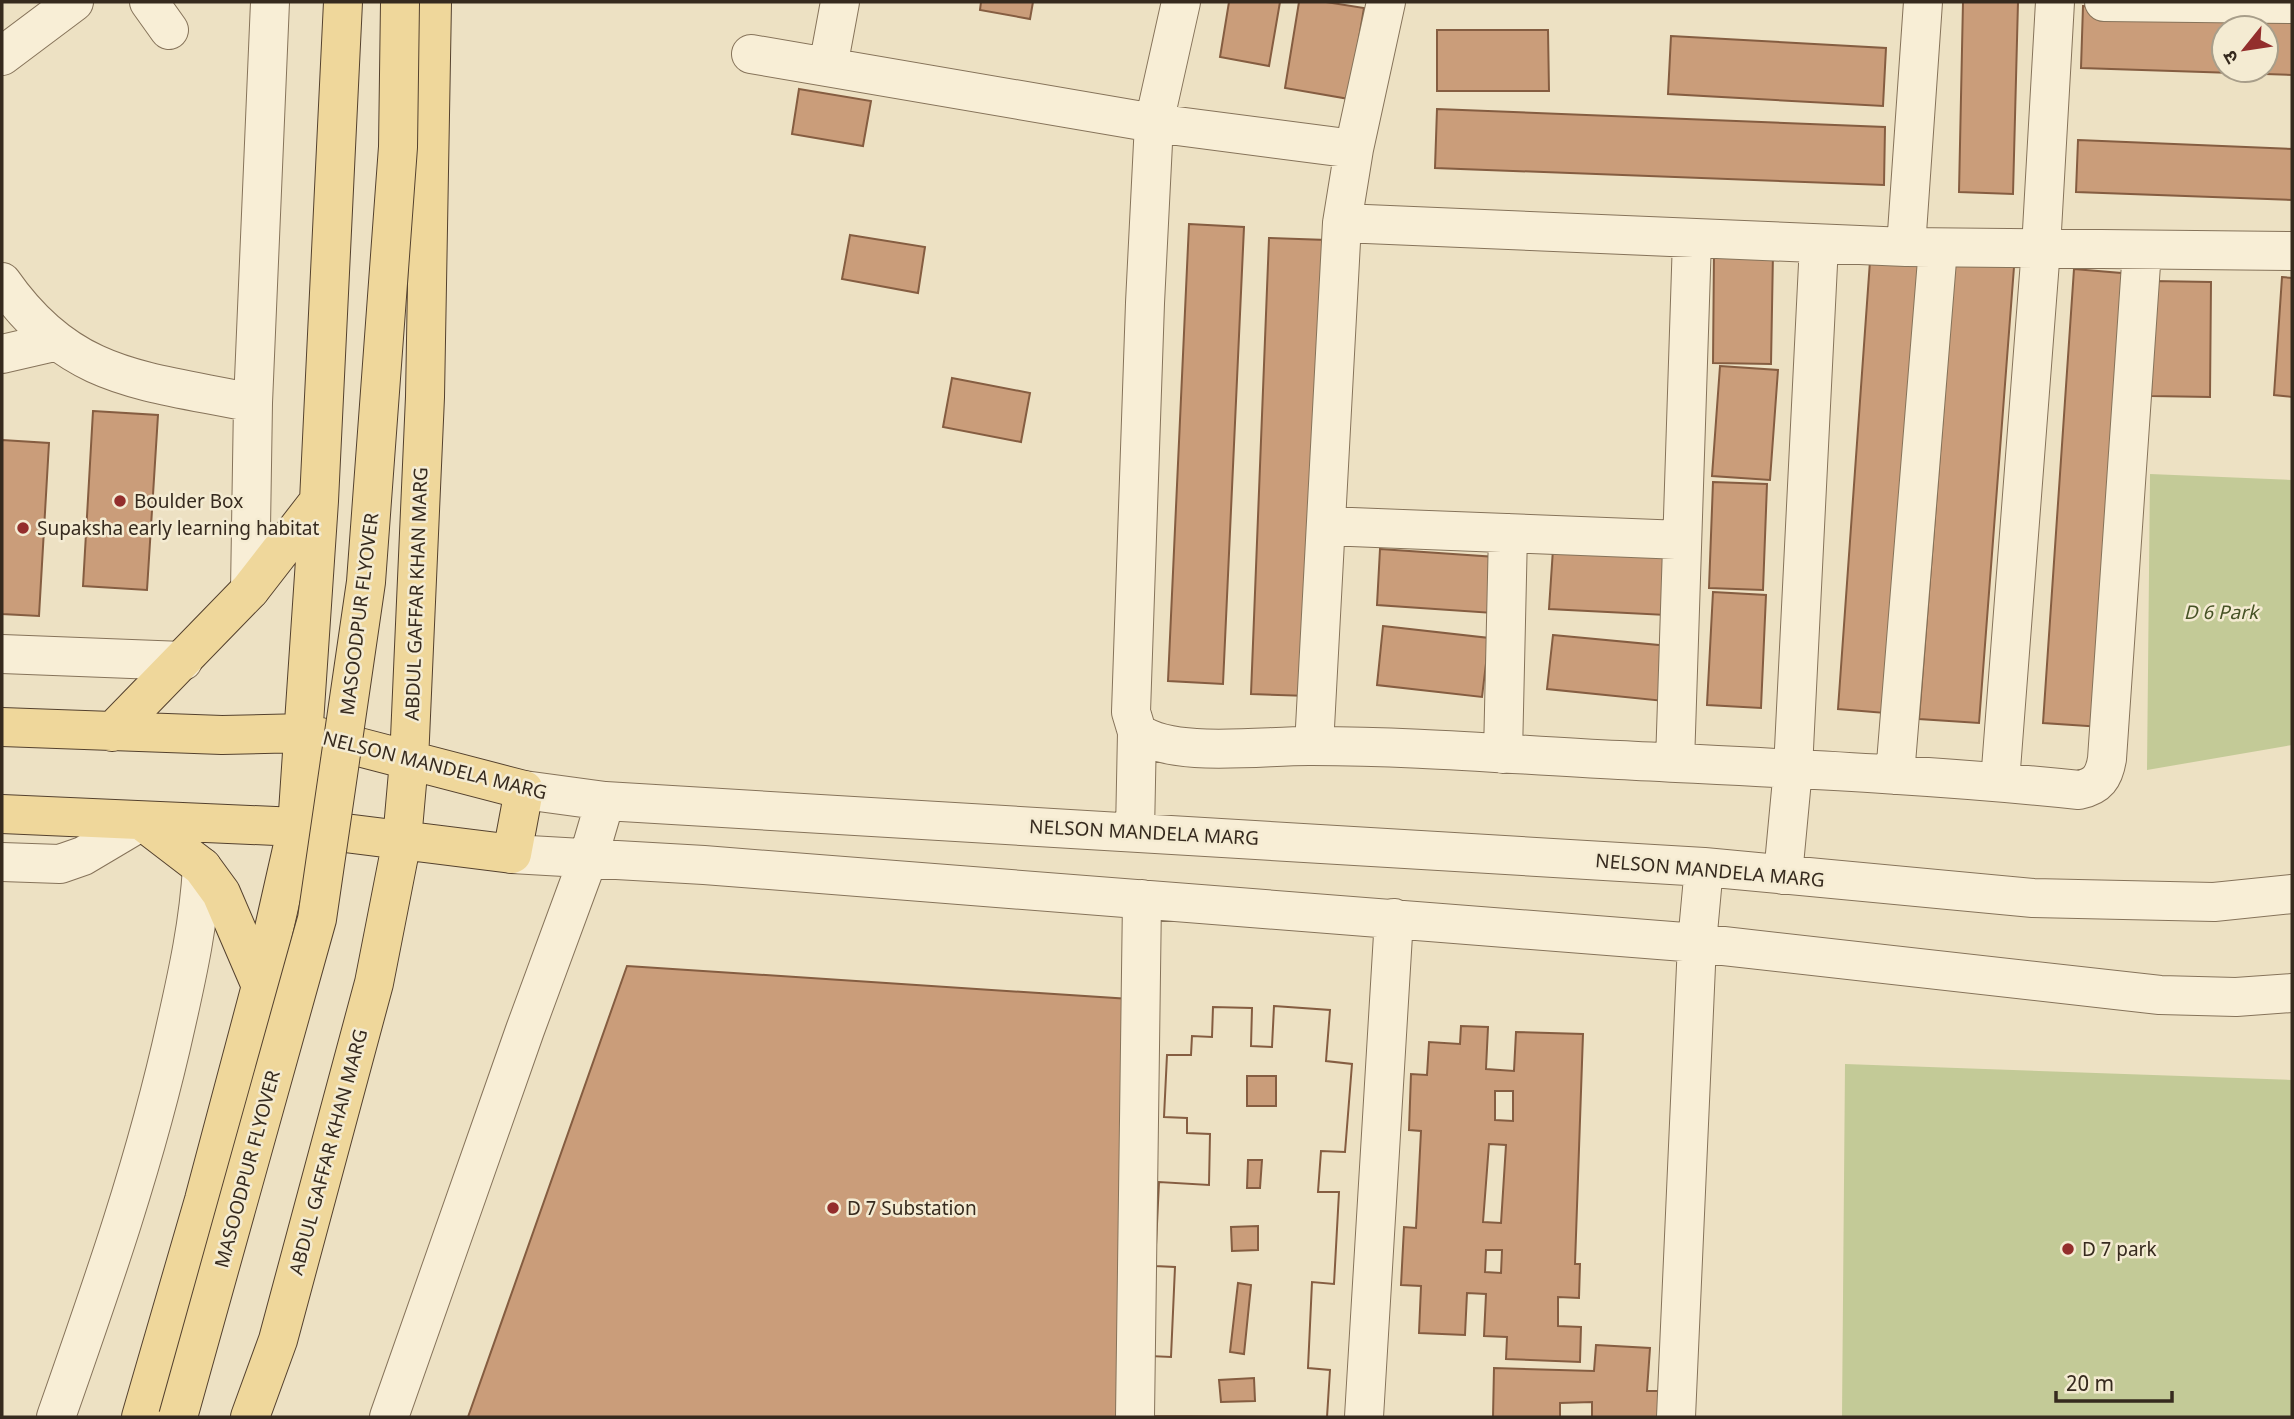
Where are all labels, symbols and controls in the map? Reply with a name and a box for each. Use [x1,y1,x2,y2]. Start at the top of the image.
north arrow [2210,14,2280,84]
text: उ [2218,44,2246,67]
street label: ABDUL GAFFAR KHAN MARG [402,467,435,721]
place label: Boulder Box [134,491,243,516]
marker: Boulder Box [112,493,128,509]
street label: MASOODPUR FLYOVER [337,512,386,717]
place label: Supaksha early learning habitat [37,518,320,543]
marker: Supaksha early learning habitat [15,520,31,536]
park label: D 6 Park [2184,602,2261,627]
street label: NELSON MANDELA MARG [320,727,549,807]
street label: NELSON MANDELA MARG [1028,816,1259,853]
street label: NELSON MANDELA MARG [1594,850,1825,895]
street label: ABDUL GAFFAR KHAN MARG [286,1027,375,1278]
street label: MASOODPUR FLYOVER [211,1068,288,1271]
place label: D 7 Substation [847,1198,977,1223]
marker: D 7 Substation [825,1200,841,1216]
place label: D 7 park [2082,1239,2157,1264]
marker: D 7 park [2060,1241,2076,1257]
scale bar [2056,1360,2172,1404]
text: 20 m [2066,1372,2114,1400]

